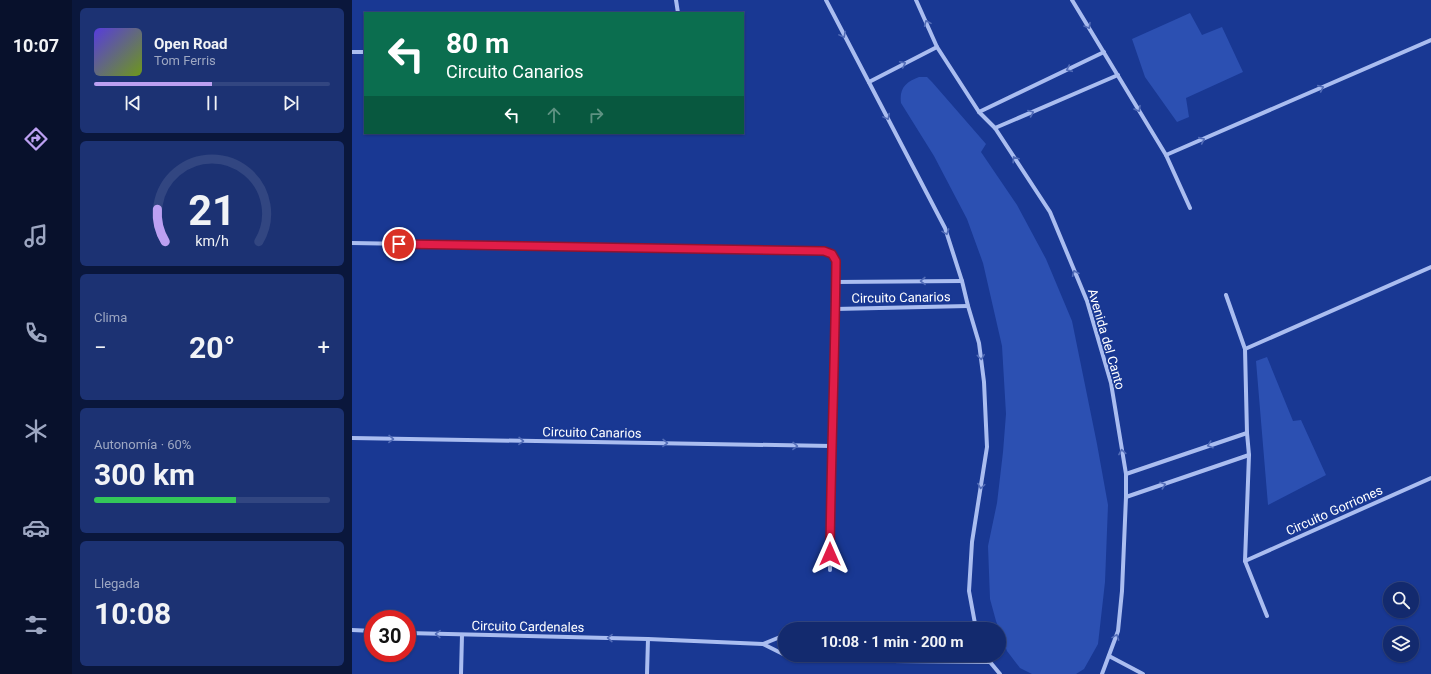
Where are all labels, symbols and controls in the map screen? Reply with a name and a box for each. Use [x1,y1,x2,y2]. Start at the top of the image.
one-way arrow [924,20,932,28]
one-way arrow [1083,22,1091,29]
text: 80 m [446,27,509,60]
icon: left [380,28,432,80]
one-way arrow [839,31,846,38]
text: 10:07 [13,35,59,56]
text: Open Road [154,35,228,53]
text: Tom Ferris [154,53,216,68]
text: Circuito Canarios [446,61,583,82]
one-way arrow [899,62,906,69]
one-way arrow [1065,64,1073,72]
one-way arrow [1316,85,1324,93]
icon: previous [122,92,144,114]
icon: pause [201,92,223,114]
icon: next [280,92,302,114]
icon: left [501,104,523,126]
icon: ahead [543,104,565,126]
icon: right [585,104,607,126]
one-way arrow [1133,105,1140,112]
one-way arrow [1026,110,1034,118]
one-way arrow [882,112,890,120]
icon: directions [22,125,50,153]
one-way arrow [1197,137,1205,145]
one-way arrow [1012,156,1020,163]
text: 21 [188,186,236,235]
icon: music [22,222,50,250]
pin [382,227,416,261]
one-way arrow [942,229,950,236]
text: km/h [195,232,229,248]
icon: arrive [388,233,410,255]
one-way arrow [1072,270,1080,277]
one-way arrow [920,277,926,285]
street label: Avenida del Canto [1085,287,1128,391]
street label: Circuito Canarios [851,289,951,306]
text: Clima [94,310,127,325]
icon: phone [22,319,50,347]
text: 20° [189,330,235,365]
text: − [94,335,107,360]
text: + [318,335,330,360]
one-way arrow [976,354,985,360]
icon: climate [22,417,50,445]
street label: Circuito Canarios [542,424,642,441]
one-way arrow [388,435,394,443]
text: Autonomía · 60% [94,437,191,452]
one-way arrow [518,437,524,445]
one-way arrow [662,439,668,448]
one-way arrow [1207,440,1214,449]
one-way arrow [792,442,798,450]
one-way arrow [1119,449,1127,455]
text: 300 km [94,457,195,492]
one-way arrow [1159,481,1166,489]
street label: Circuito Gorriones [1284,482,1385,539]
one-way arrow [977,483,986,490]
icon: car [22,514,50,542]
position arrow [809,533,851,575]
text: Llegada [94,576,140,591]
map controls [1383,582,1419,662]
button: search [1383,582,1419,618]
text: 10:08 [94,596,171,631]
speed limit sign: 30 [364,610,416,662]
icon: filters [22,611,50,639]
street label: Circuito Cardenales [471,618,585,635]
button: layers [1383,626,1419,662]
one-way arrow [435,630,441,638]
text: 10:08 · 1 min · 200 m [821,633,963,651]
one-way arrow [607,634,613,642]
one-way arrow [1111,634,1119,641]

